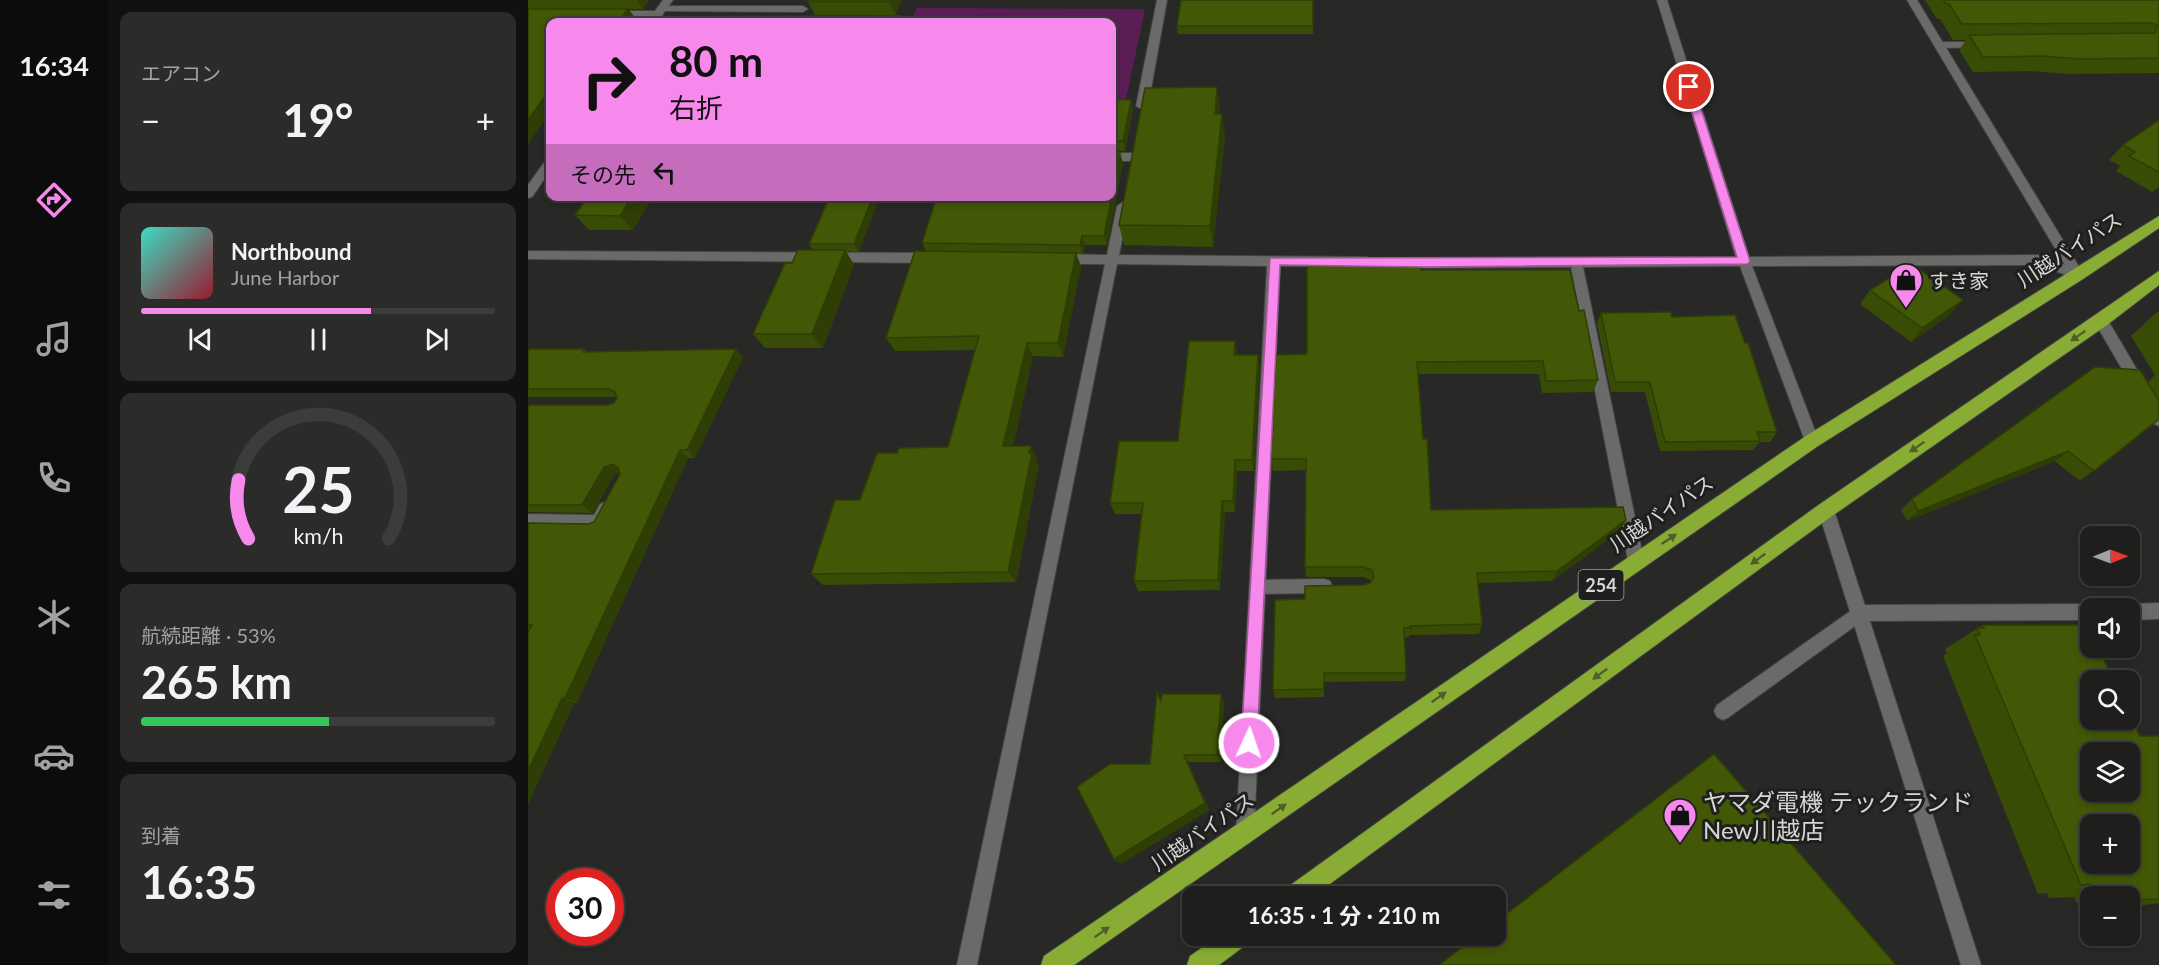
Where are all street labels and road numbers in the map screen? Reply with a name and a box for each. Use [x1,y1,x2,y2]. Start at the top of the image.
street label: 川越バイパス [2012,206,2126,292]
street label: 川越バイパス [1605,470,1717,556]
road number: 254 [1578,570,1624,600]
street label: 川越バイパス [1146,787,1258,875]

